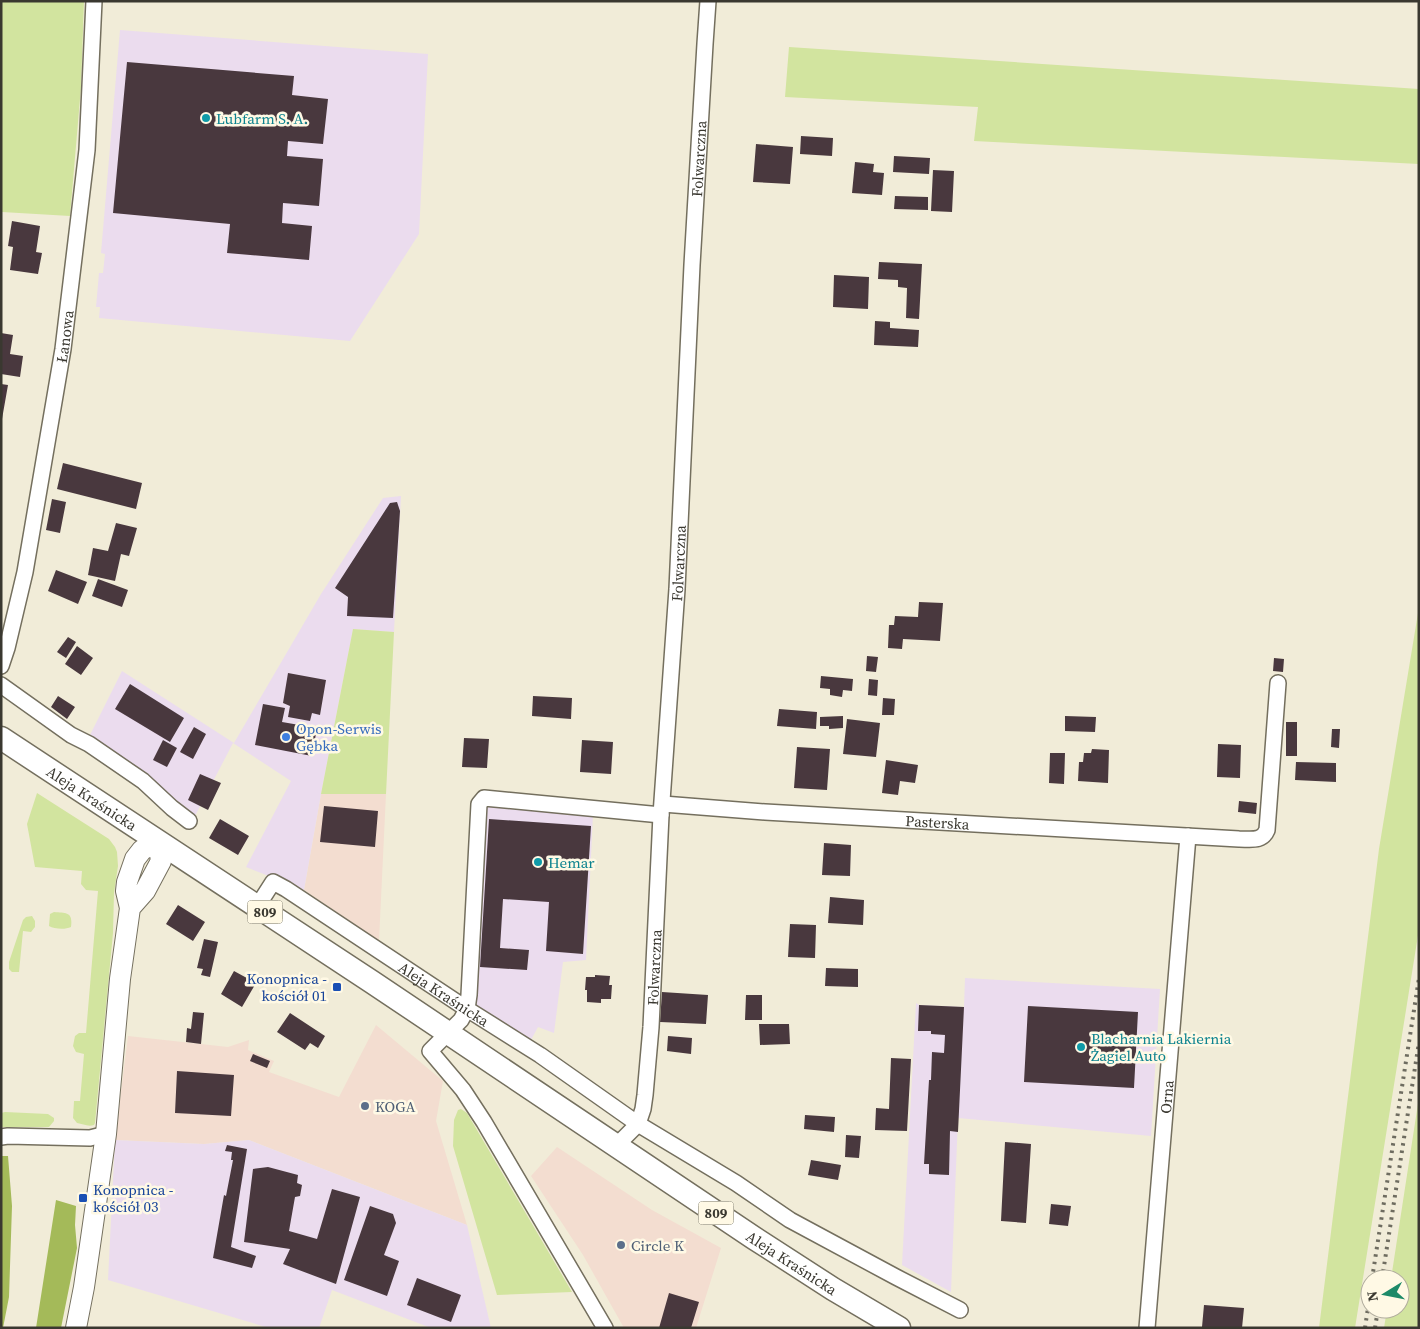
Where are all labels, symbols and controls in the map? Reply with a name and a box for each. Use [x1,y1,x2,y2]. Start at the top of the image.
place label: Lubfarm S. A. [216,108,308,129]
marker: Lubfarm S. A. [200,112,212,124]
street label: Folwarczna [686,120,711,197]
street label: Łanowa [50,309,78,364]
street label: Folwarczna [666,524,690,602]
place label: Opon-Serwis Gębka [296,718,382,756]
marker: Opon-Serwis Gębka [280,731,292,743]
street label: Aleja Kraśnicka [43,760,142,836]
street label: Pasterska [905,810,970,834]
place label: Hemar [548,852,595,873]
marker: Hemar [532,856,544,868]
road number: 809 [248,900,282,924]
street label: Folwarczna [642,928,666,1006]
street label: Aleja Kraśnicka [395,956,494,1031]
place label: Konopnica - kościół 01 [246,968,327,1006]
marker: Konopnica - kościół 01 [331,981,343,993]
place label: Blacharnia Lakiernia Żagiel Auto [1091,1028,1232,1066]
marker: Blacharnia Lakiernia Żagiel Auto [1075,1041,1087,1053]
street label: Orna [1154,1079,1178,1114]
place label: KOGA [375,1096,415,1117]
marker: KOGA [359,1100,371,1112]
place label: Konopnica - kościół 03 [93,1179,174,1217]
marker: Konopnica - kościół 03 [77,1192,89,1204]
road number: 809 [698,1202,734,1224]
street label: Aleja Kraśnicka [742,1225,842,1300]
place label: Circle K [631,1235,684,1256]
marker: Circle K [615,1239,627,1251]
north arrow [1360,1269,1410,1319]
text: N [1361,1289,1383,1303]

